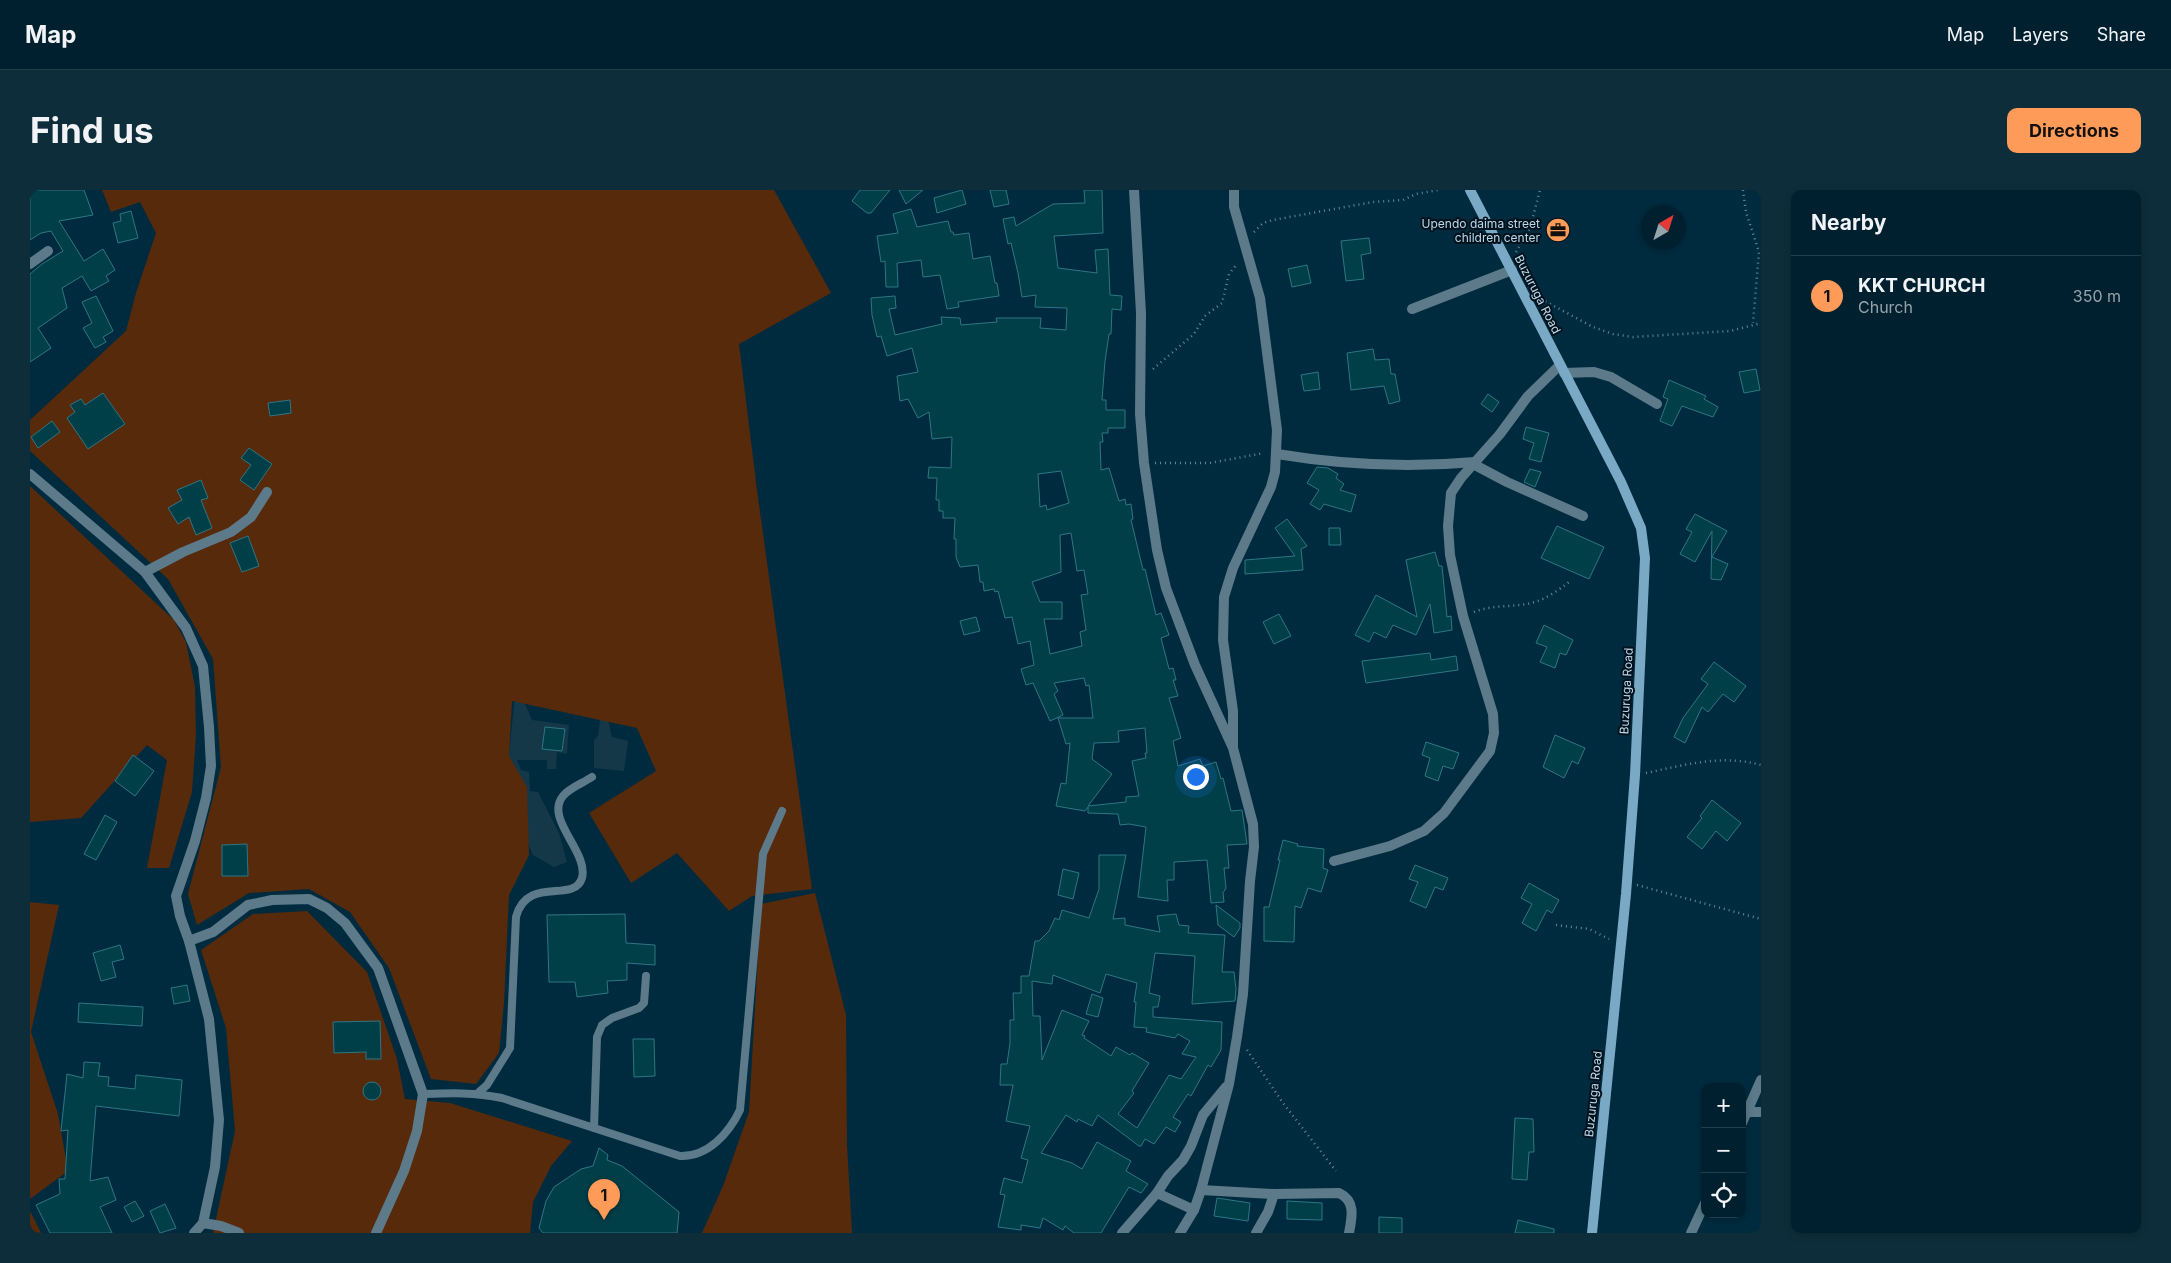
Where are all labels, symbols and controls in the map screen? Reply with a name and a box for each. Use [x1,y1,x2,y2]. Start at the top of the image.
text: Map [25,20,76,49]
text: Map [1947,24,1984,45]
text: Layers [2012,24,2069,45]
text: Share [2097,24,2146,45]
button: Directions [2007,108,2141,153]
text: Find us [30,109,154,151]
north arrow [1641,205,1686,250]
text: Nearby [1811,210,1886,235]
place label: Upendo daima street children center [1422,216,1540,245]
office icon: Upendo daima street children center [1545,217,1571,243]
street label: Buzuruga Road [1512,252,1564,336]
text: KKT CHURCH [1858,274,1985,297]
text: 1 [1824,286,1830,306]
text: 350 m [2073,286,2121,306]
text: Church [1858,297,1913,317]
street label: Buzuruga Road [1616,647,1636,735]
your location [1183,764,1209,790]
street label: Buzuruga Road [1581,1050,1605,1138]
map controls [1701,1083,1746,1218]
button: + [1701,1083,1746,1128]
button: − [1701,1128,1746,1173]
button: locate [1701,1173,1746,1218]
pin: 1 [588,1179,620,1220]

